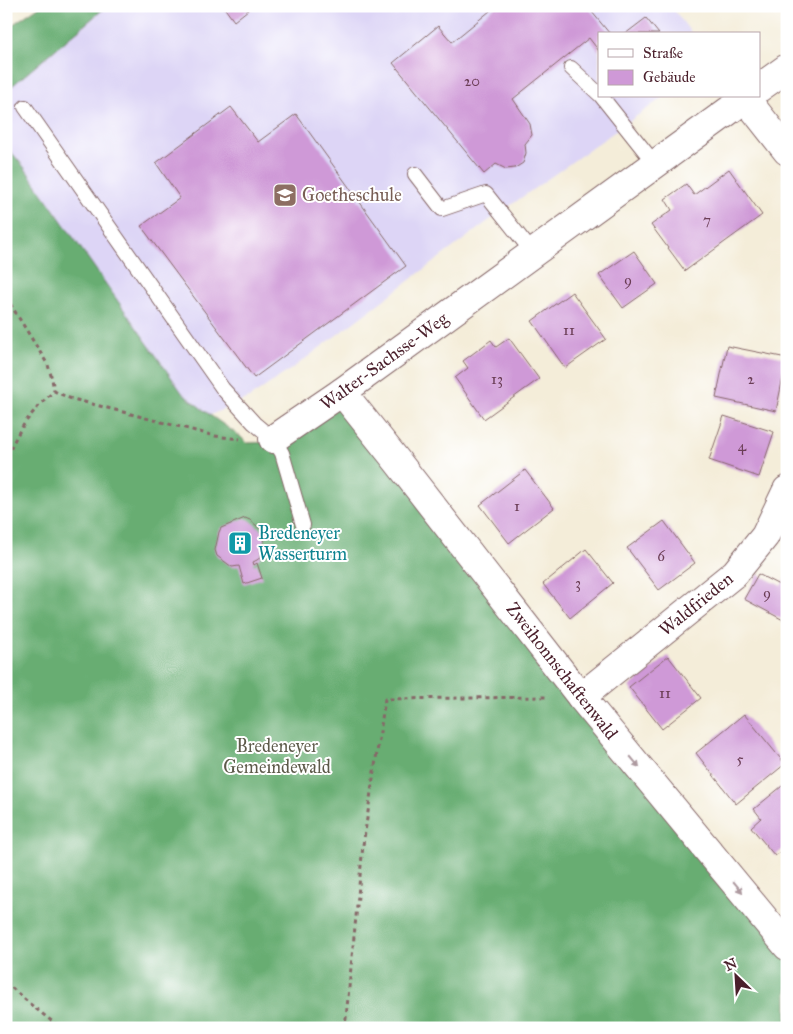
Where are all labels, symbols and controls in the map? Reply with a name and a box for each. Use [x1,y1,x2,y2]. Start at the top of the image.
legend [598,32,760,98]
text: Straße [643,44,683,62]
text: Gebäude [643,68,696,86]
house number: 20 [464,72,480,90]
school or university icon: Goetheschule [272,182,298,208]
place label: Goetheschule [302,184,402,206]
house number: 7 [703,211,711,229]
house number: 9 [624,271,632,289]
street label: Walter-Sachsse-Weg [316,307,453,416]
house number: 11 [563,321,575,339]
house number: 13 [491,370,503,388]
house number: 2 [747,370,755,388]
house number: 4 [738,437,747,455]
house number: 1 [514,497,520,515]
place label: Bredeneyer Wasserturm [258,522,347,565]
building icon: Bredeneyer Wasserturm [227,530,253,556]
house number: 6 [657,547,666,565]
street label: Waldfrieden [654,567,738,641]
house number: 3 [575,574,581,592]
house number: 9 [763,584,771,602]
street label: Zweihonnschaftenwald [502,598,622,744]
house number: 11 [659,684,671,702]
park label: Bredeneyer Gemeindewald [223,735,331,778]
house number: 5 [737,750,744,768]
one-way arrow [629,755,640,768]
one-way arrow [732,880,743,893]
north arrow [710,952,760,1002]
text: N [722,954,740,975]

